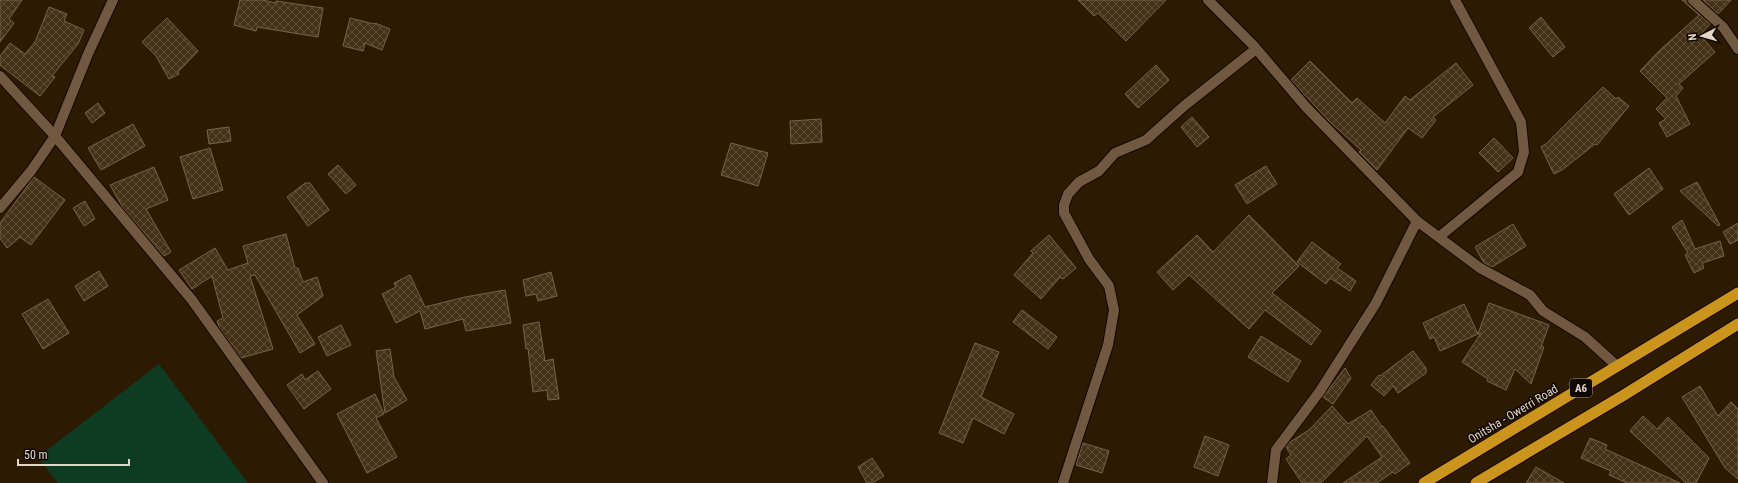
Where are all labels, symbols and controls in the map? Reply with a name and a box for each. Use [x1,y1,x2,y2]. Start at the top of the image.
north arrow [1682,16,1722,56]
text: N [1686,33,1699,41]
road number: A6 [1570,379,1592,397]
street label: Onitsha - Owerri Road [1466,382,1561,446]
scale bar [18,441,129,467]
text: 50 m [24,448,48,462]

